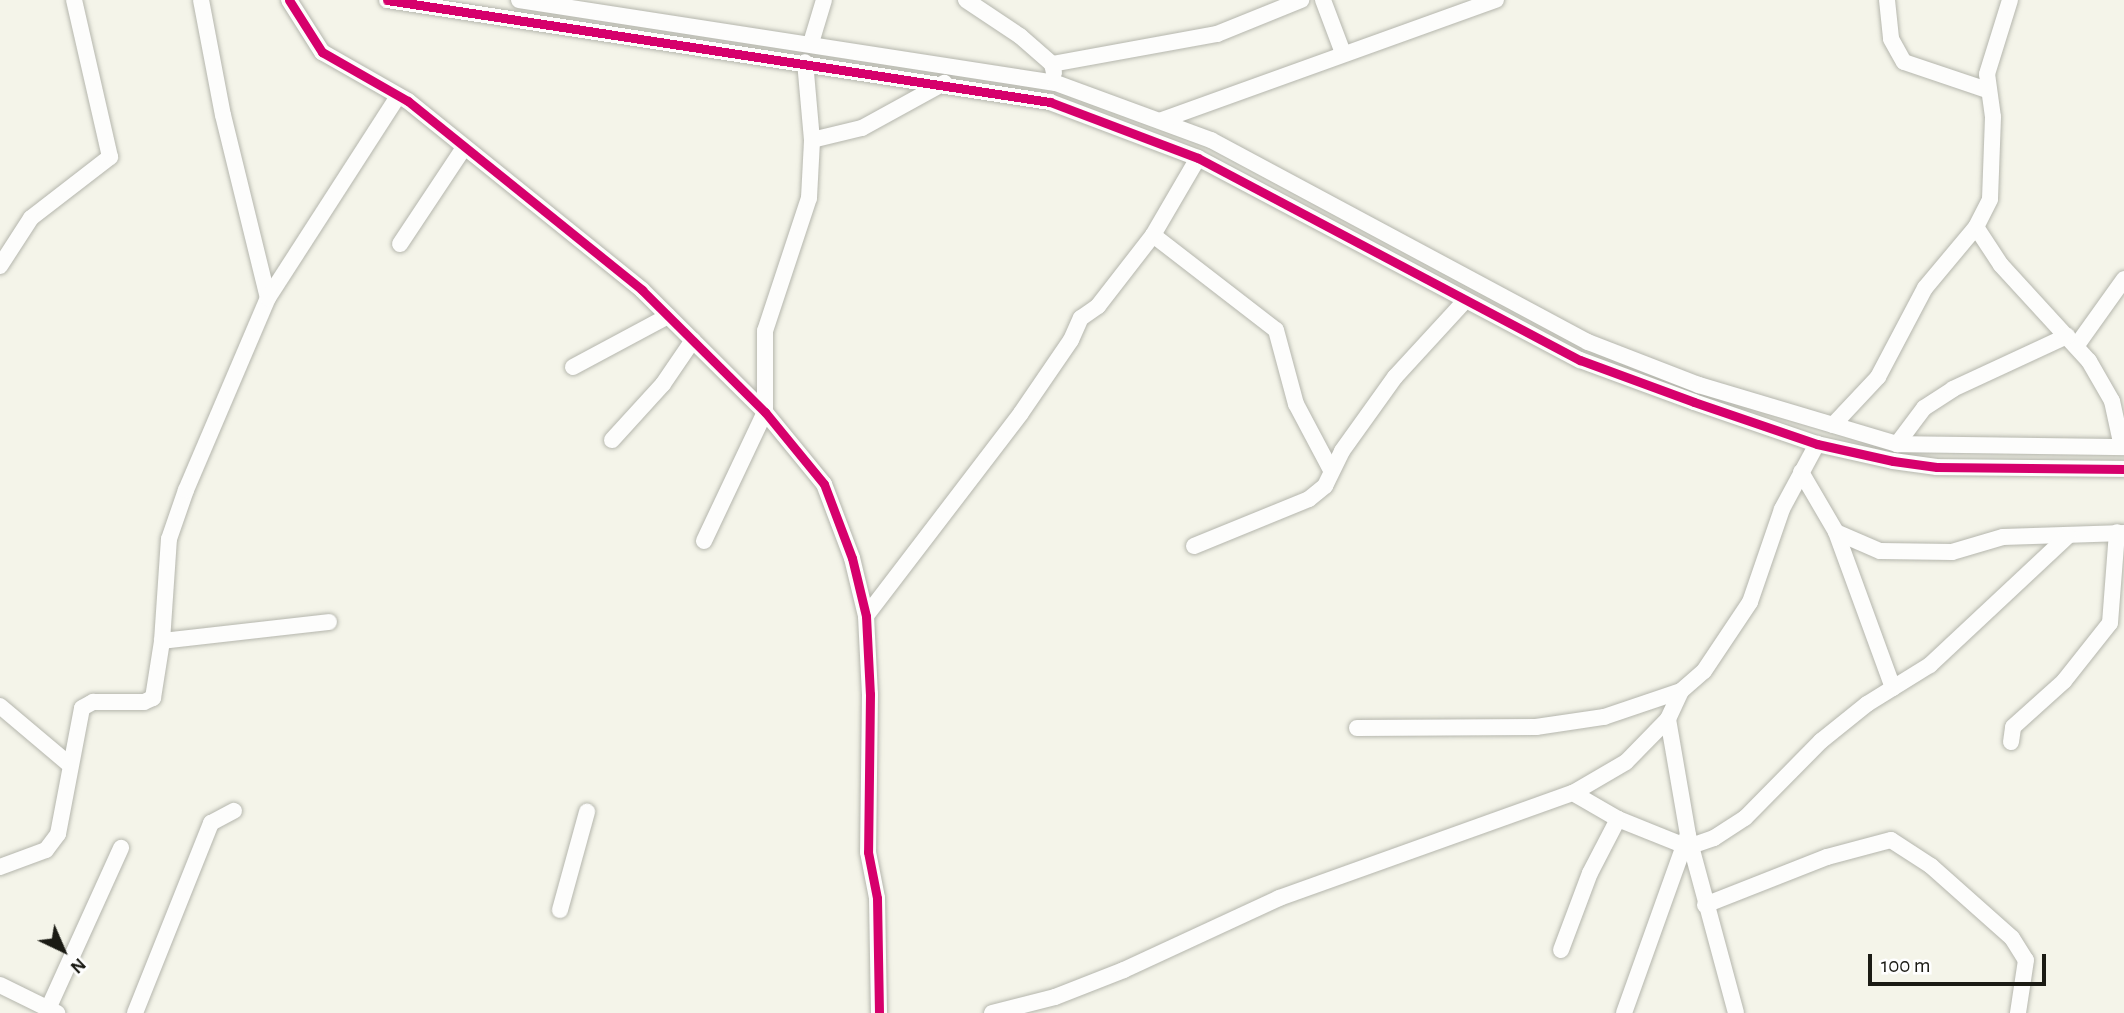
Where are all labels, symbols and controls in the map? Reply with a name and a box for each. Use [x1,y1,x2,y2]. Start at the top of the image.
north arrow [28,915,98,985]
scale bar [1872,940,2050,984]
text: N [67,954,89,977]
text: 100 m [1881,955,1931,976]

